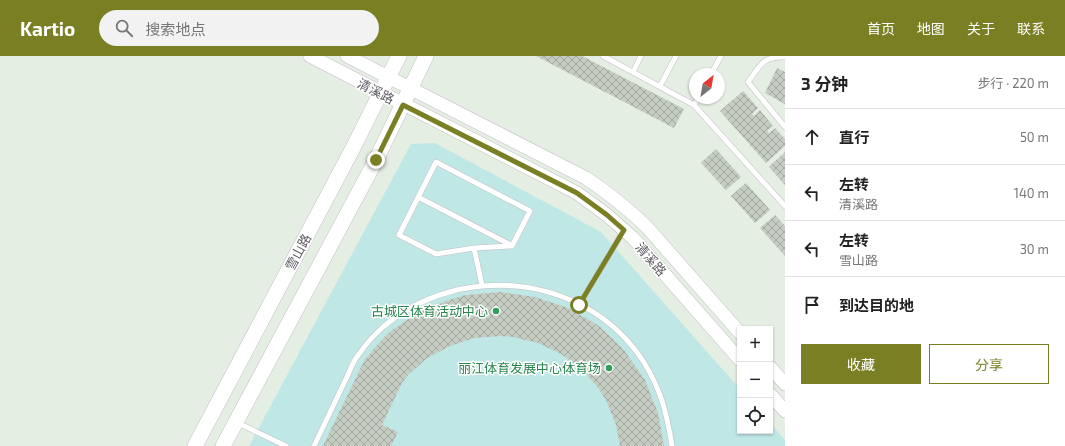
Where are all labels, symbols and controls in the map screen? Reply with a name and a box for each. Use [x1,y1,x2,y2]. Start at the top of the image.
search box [99,10,379,46]
text: Kartio [20,17,75,40]
icon: search [113,17,135,39]
text: 搜索地点 [145,20,205,38]
text: 首页 [867,20,895,37]
text: 地图 [917,20,945,37]
text: 关于 [967,20,995,37]
text: 联系 [1017,20,1045,37]
north arrow [689,68,725,104]
text: 3 分钟 [801,73,848,93]
street label: 清溪路 [355,75,397,107]
text: 步行 · 220 m [977,75,1049,91]
icon: ahead [801,126,823,148]
text: 直行 [839,128,869,146]
text: 50 m [1020,129,1049,145]
route end [367,151,385,169]
text: 左转 [839,175,869,193]
icon: left [801,182,823,204]
text: 140 m [1014,185,1049,201]
text: 清溪路 [839,196,878,212]
street label: 雪山路 [282,231,314,273]
text: 左转 [839,231,869,249]
icon: left [801,238,823,260]
street label: 清溪路 [632,239,670,279]
text: 30 m [1020,241,1049,257]
text: 雪山路 [839,252,878,268]
icon: arrive [801,294,823,316]
route start [570,296,588,314]
text: 到达目的地 [839,296,914,314]
place label: 古城区体育活动中心 [371,303,488,319]
marker: 古城区体育活动中心 [491,306,501,316]
map controls [737,326,773,434]
button: + [737,326,773,362]
button: 收藏 [801,344,921,384]
button: 分享 [929,344,1049,384]
place label: 丽江体育发展中心体育场 [458,360,601,376]
button: − [737,362,773,398]
marker: 丽江体育发展中心体育场 [604,363,614,373]
button: locate [737,398,773,434]

